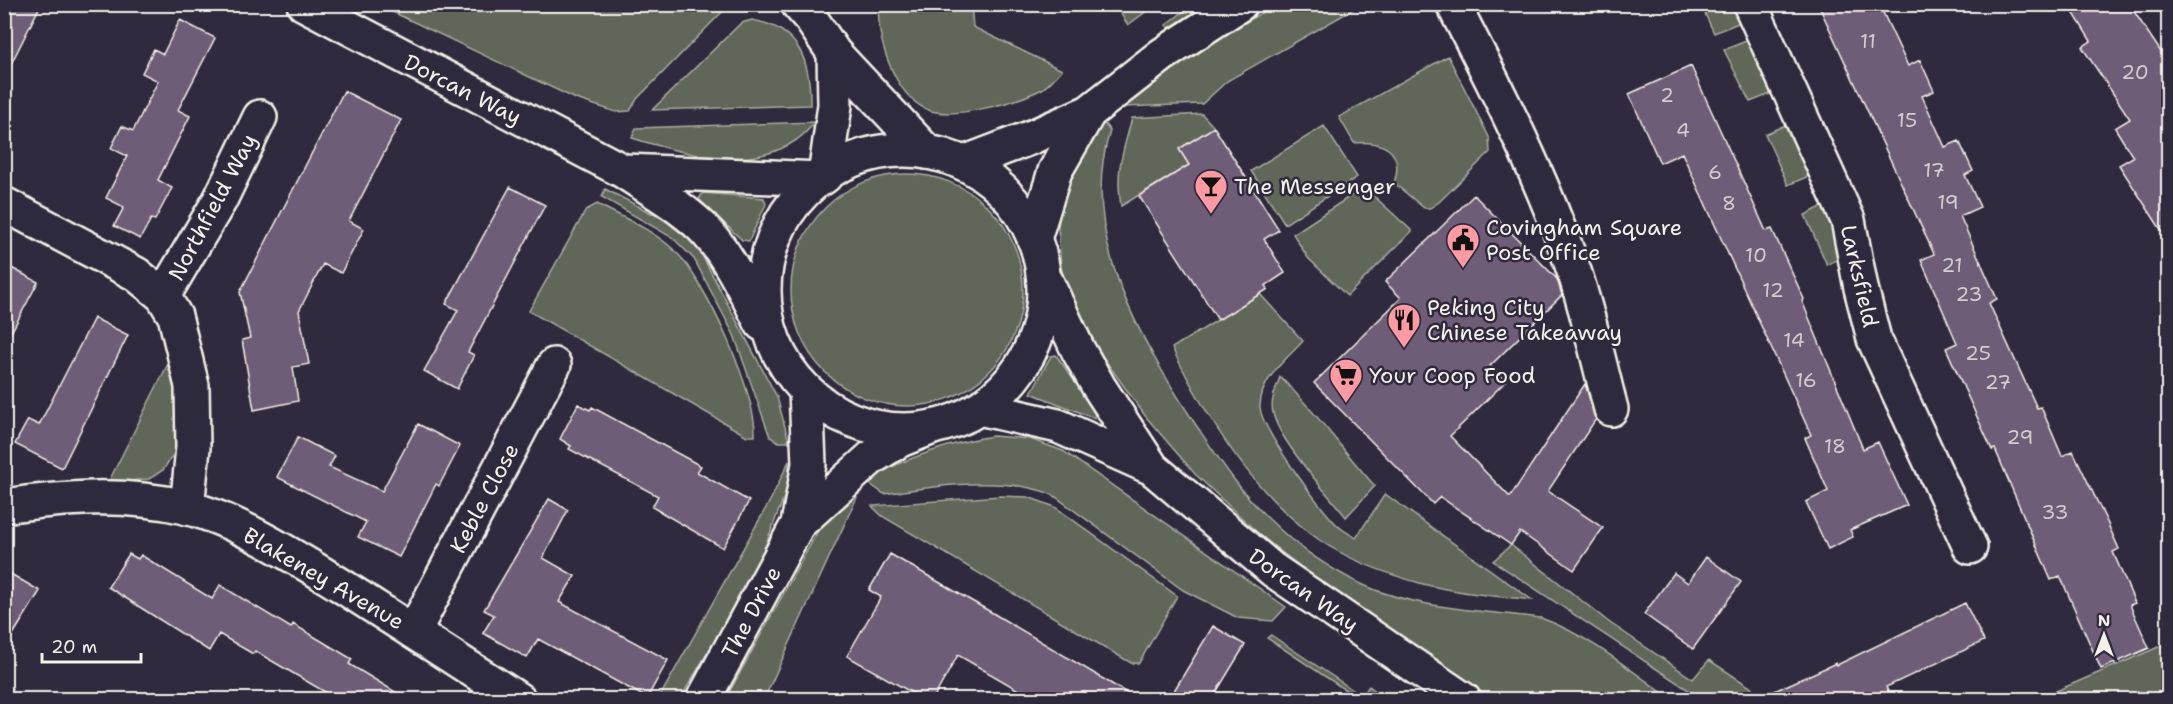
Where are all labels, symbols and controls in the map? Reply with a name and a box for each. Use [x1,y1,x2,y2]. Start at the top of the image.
house number: 11 [1860,28,1876,54]
street label: Dorcan Way [399,47,526,131]
house number: 20 [2121,59,2149,85]
house number: 2 [1660,82,1674,108]
house number: 15 [1897,107,1917,133]
house number: 4 [1676,117,1690,143]
street label: Northfield Way [161,129,263,286]
house number: 17 [1923,157,1945,183]
house number: 6 [1708,159,1722,185]
bar icon: The Messenger [1193,168,1229,215]
place label: The Messenger [1234,172,1396,201]
house number: 19 [1937,189,1959,215]
house number: 8 [1722,190,1736,216]
place label: Covingham Square Post Office [1486,213,1682,267]
public building icon: Covingham Square Post Office [1445,222,1481,269]
street label: Larksfield [1834,222,1885,330]
house number: 10 [1745,242,1767,268]
house number: 21 [1941,252,1963,278]
house number: 12 [1762,277,1784,303]
house number: 23 [1956,281,1982,307]
place label: Peking City Chinese Takeaway [1427,293,1622,347]
restaurant icon: Peking City Chinese Takeaway [1386,302,1422,349]
house number: 14 [1783,327,1805,353]
house number: 25 [1965,340,1991,366]
supermarket icon: Your Coop Food [1328,357,1364,404]
place label: Your Coop Food [1369,361,1536,390]
house number: 16 [1795,367,1817,393]
house number: 27 [1985,369,2011,395]
house number: 29 [2007,424,2033,450]
house number: 18 [1824,433,1846,459]
street label: Keble Close [443,438,526,558]
house number: 33 [2042,499,2068,525]
street label: Blakeney Avenue [238,521,409,636]
street label: Dorcan Way [1243,542,1365,639]
street label: The Drive [715,561,788,663]
north arrow [2074,605,2134,665]
text: N [2098,610,2110,631]
scale bar [42,626,141,664]
text: 20 m [51,635,97,659]

